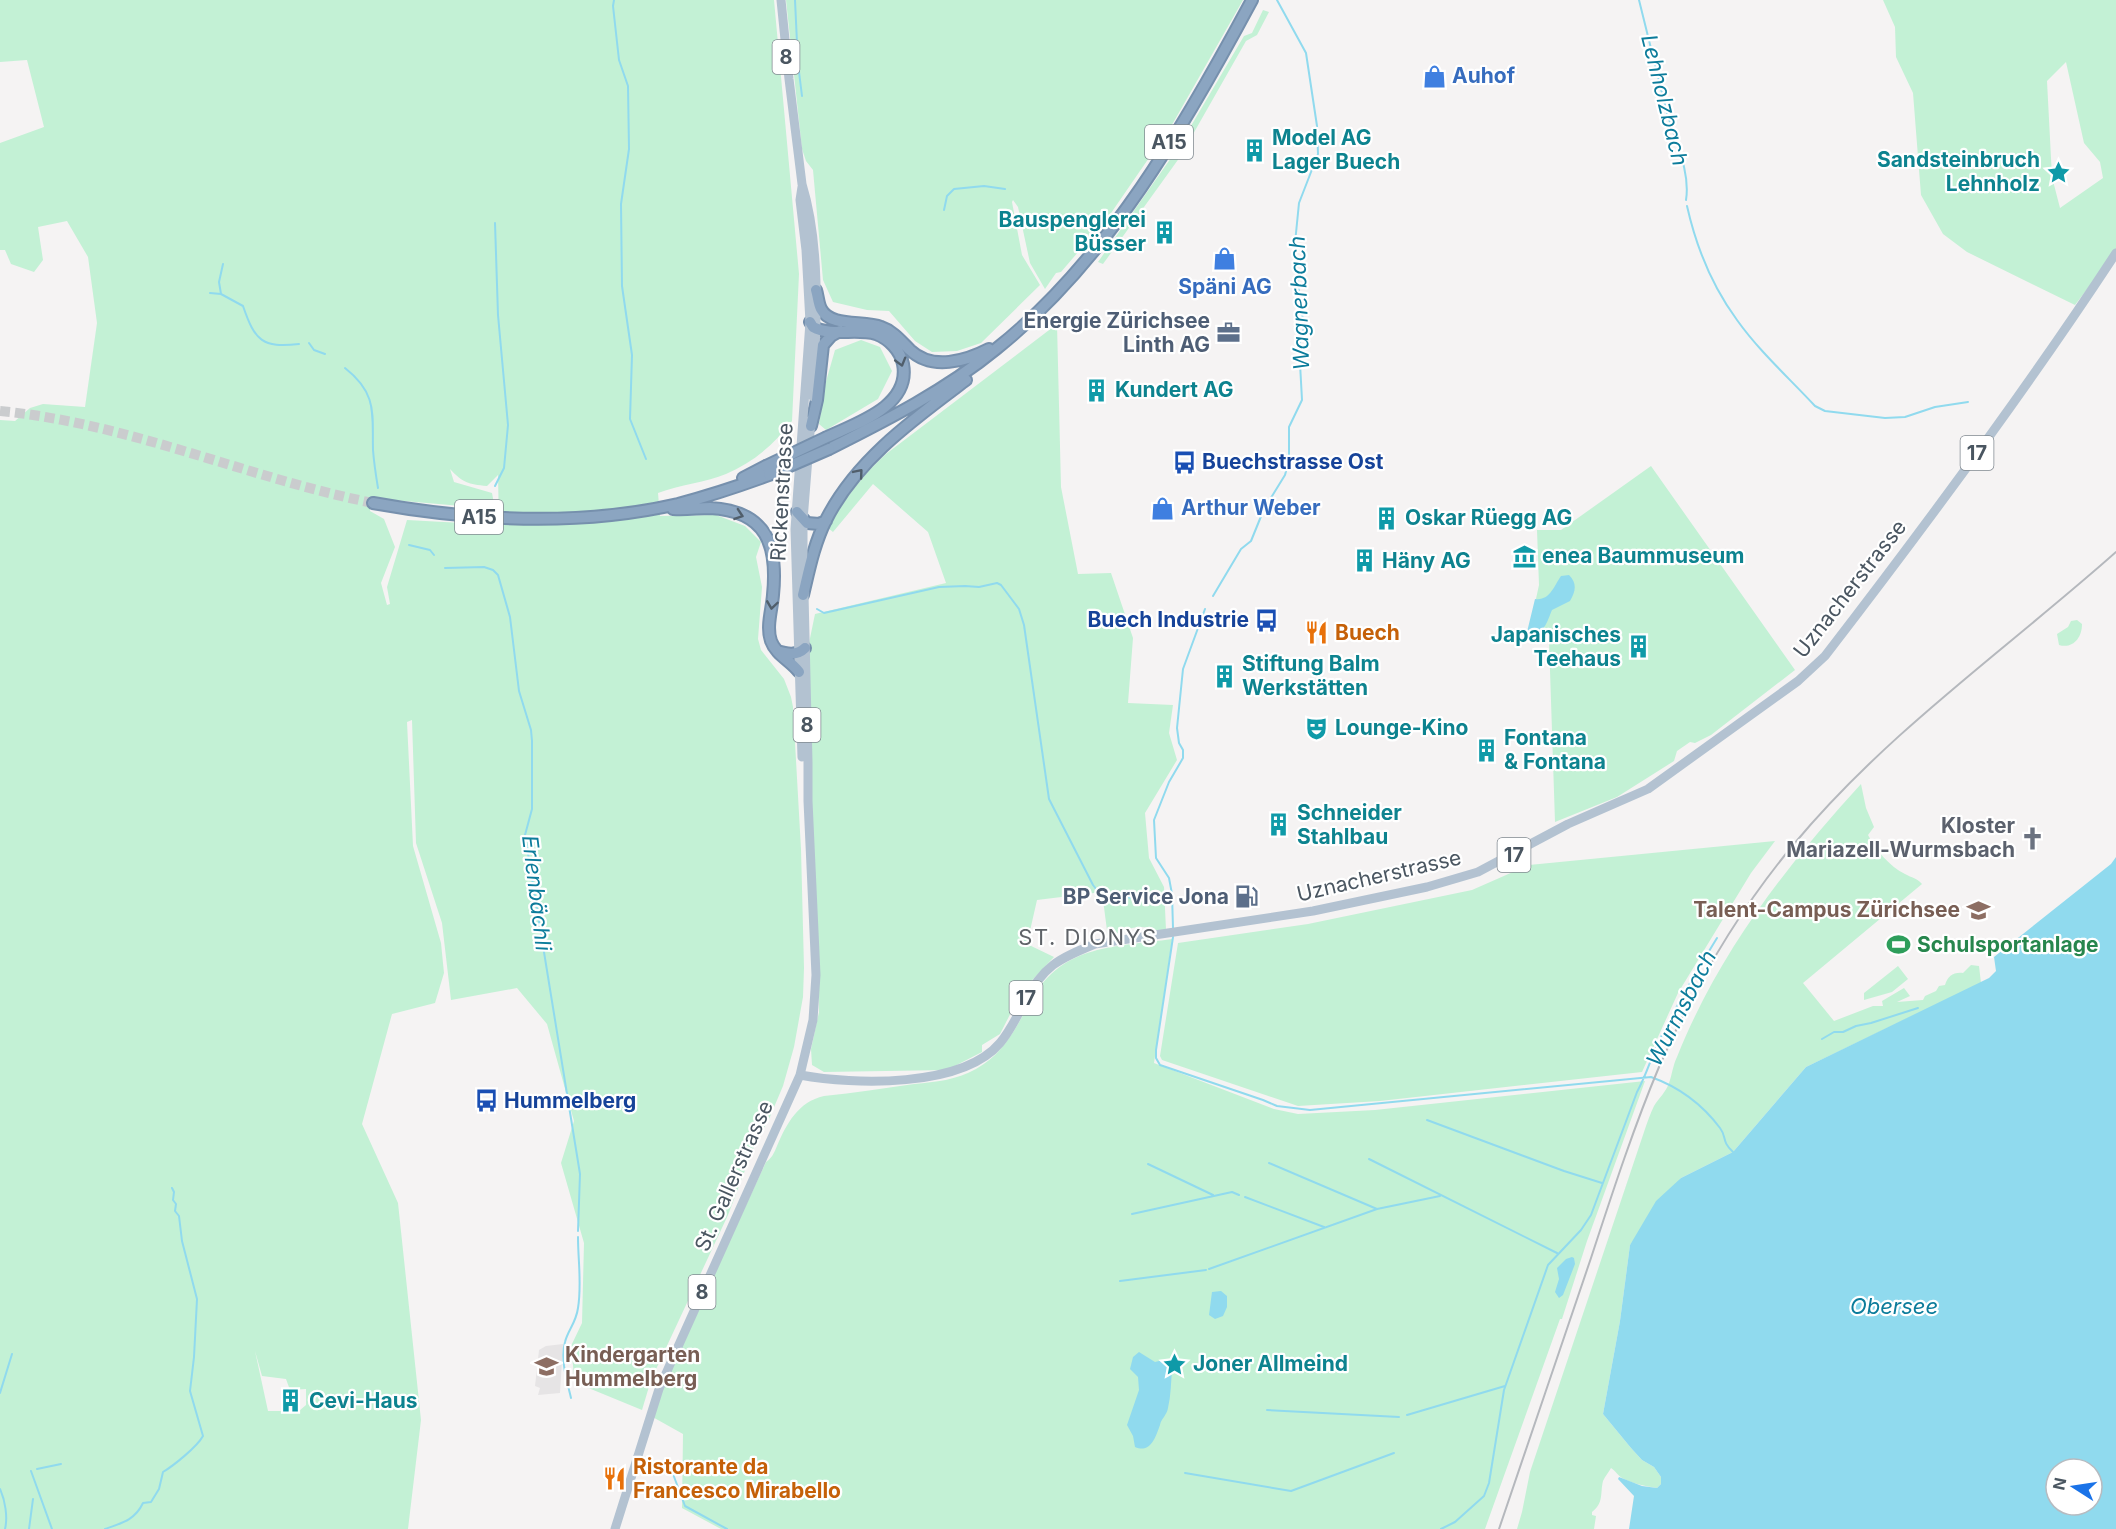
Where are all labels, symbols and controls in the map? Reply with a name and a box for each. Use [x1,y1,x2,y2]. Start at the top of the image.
water label: Lehholzbach [1636,32,1694,168]
road number: 8 [772,40,800,74]
shop icon: Auhof [1421,63,1447,89]
place label: Auhof [1452,63,1516,88]
road number: A15 [1145,125,1193,159]
place label: Model AG Lager Buech [1272,125,1400,174]
building icon: Model AG Lager Buech [1241,137,1267,163]
place label: Sandsteinbruch Lehnholz [1877,147,2040,196]
place icon: Sandsteinbruch Lehnholz [2045,159,2071,185]
place label: Bauspenglerei Büsser [999,207,1146,256]
building icon: Bauspenglerei Büsser [1151,219,1177,245]
water label: Wagnerbach [1284,235,1314,371]
shop icon: Späni AG [1212,246,1238,272]
place label: Späni AG [1178,274,1272,299]
place label: Energie Zürichsee Linth AG [1024,308,1210,357]
office icon: Energie Zürichsee Linth AG [1215,320,1241,346]
one-way arrow [894,356,906,367]
building icon: Kundert AG [1084,377,1110,403]
place label: Kundert AG [1115,377,1233,402]
street label: Rickenstrasse [765,422,798,562]
road number: 17 [1960,436,1994,470]
bus stop icon: Buechstrasse Ost [1171,449,1197,475]
place label: Buechstrasse Ost [1202,449,1384,474]
one-way arrow [852,469,863,480]
shop icon: Arthur Weber [1150,495,1176,521]
place label: Arthur Weber [1181,495,1321,520]
road number: A15 [455,500,503,534]
building icon: Oskar Rüegg AG [1374,505,1400,531]
place label: Oskar Rüegg AG [1405,505,1572,530]
one-way arrow [733,507,743,520]
street label: Uznacherstrasse [1788,515,1911,663]
museum icon: enea Baummuseum [1511,543,1537,569]
place label: enea Baummuseum [1542,543,1745,568]
building icon: Häny AG [1351,548,1377,574]
place label: Häny AG [1382,548,1471,573]
one-way arrow [766,600,779,609]
place label: Buech Industrie [1087,607,1249,632]
bus stop icon: Buech Industrie [1254,607,1280,633]
restaurant icon: Buech [1304,620,1330,646]
place label: Buech [1335,620,1400,645]
place label: Japanisches Teehaus [1491,622,1621,671]
building icon: Japanisches Teehaus [1626,634,1652,660]
place label: Stiftung Balm Werkstätten [1242,651,1380,700]
building icon: Stiftung Balm Werkstätten [1211,663,1237,689]
road number: 8 [794,708,820,742]
theatre icon: Lounge-Kino [1304,715,1330,741]
place label: Lounge-Kino [1335,715,1469,740]
place label: Fontana & Fontana [1504,725,1606,774]
building icon: Fontana & Fontana [1473,737,1499,763]
place label: Schneider Stahlbau [1297,800,1402,849]
building icon: Schneider Stahlbau [1266,812,1292,838]
place label: Kloster Mariazell-Wurmsbach [1786,813,2015,862]
church icon: Kloster Mariazell-Wurmsbach [2020,825,2046,851]
water label: Erlenbächli [517,834,557,953]
road number: 17 [1498,838,1530,872]
street label: Uznacherstrasse [1294,844,1464,907]
place label: BP Service Jona [1063,884,1229,909]
fuel station icon: BP Service Jona [1234,884,1260,910]
place label: Talent-Campus Zürichsee [1693,897,1960,922]
school or university icon: Talent-Campus Zürichsee [1965,897,1991,923]
district label: ST. DIONYS [1018,924,1158,950]
sports icon: Schulsportanlage [1886,932,1912,958]
place label: Schulsportanlage [1917,932,2099,957]
water label: Wurmsbach [1641,946,1721,1070]
road number: 17 [1010,981,1042,1015]
bus stop icon: Hummelberg [473,1088,499,1114]
place label: Hummelberg [504,1088,636,1113]
street label: St. Gallerstrasse [689,1097,778,1255]
road number: 8 [688,1275,716,1309]
water label: Obersee [1850,1293,1938,1319]
place label: Kindergarten Hummelberg [565,1342,700,1391]
place icon: Joner Allmeind [1162,1351,1188,1377]
place label: Joner Allmeind [1193,1351,1348,1376]
school or university icon: Kindergarten Hummelberg [534,1354,560,1380]
building icon: Cevi-Haus [278,1388,304,1414]
place label: Cevi-Haus [309,1388,418,1413]
place label: Ristorante da Francesco Mirabello [633,1454,841,1503]
north arrow [2044,1457,2104,1517]
restaurant icon: Ristorante da Francesco Mirabello [602,1466,628,1492]
text: N [2048,1476,2070,1492]

